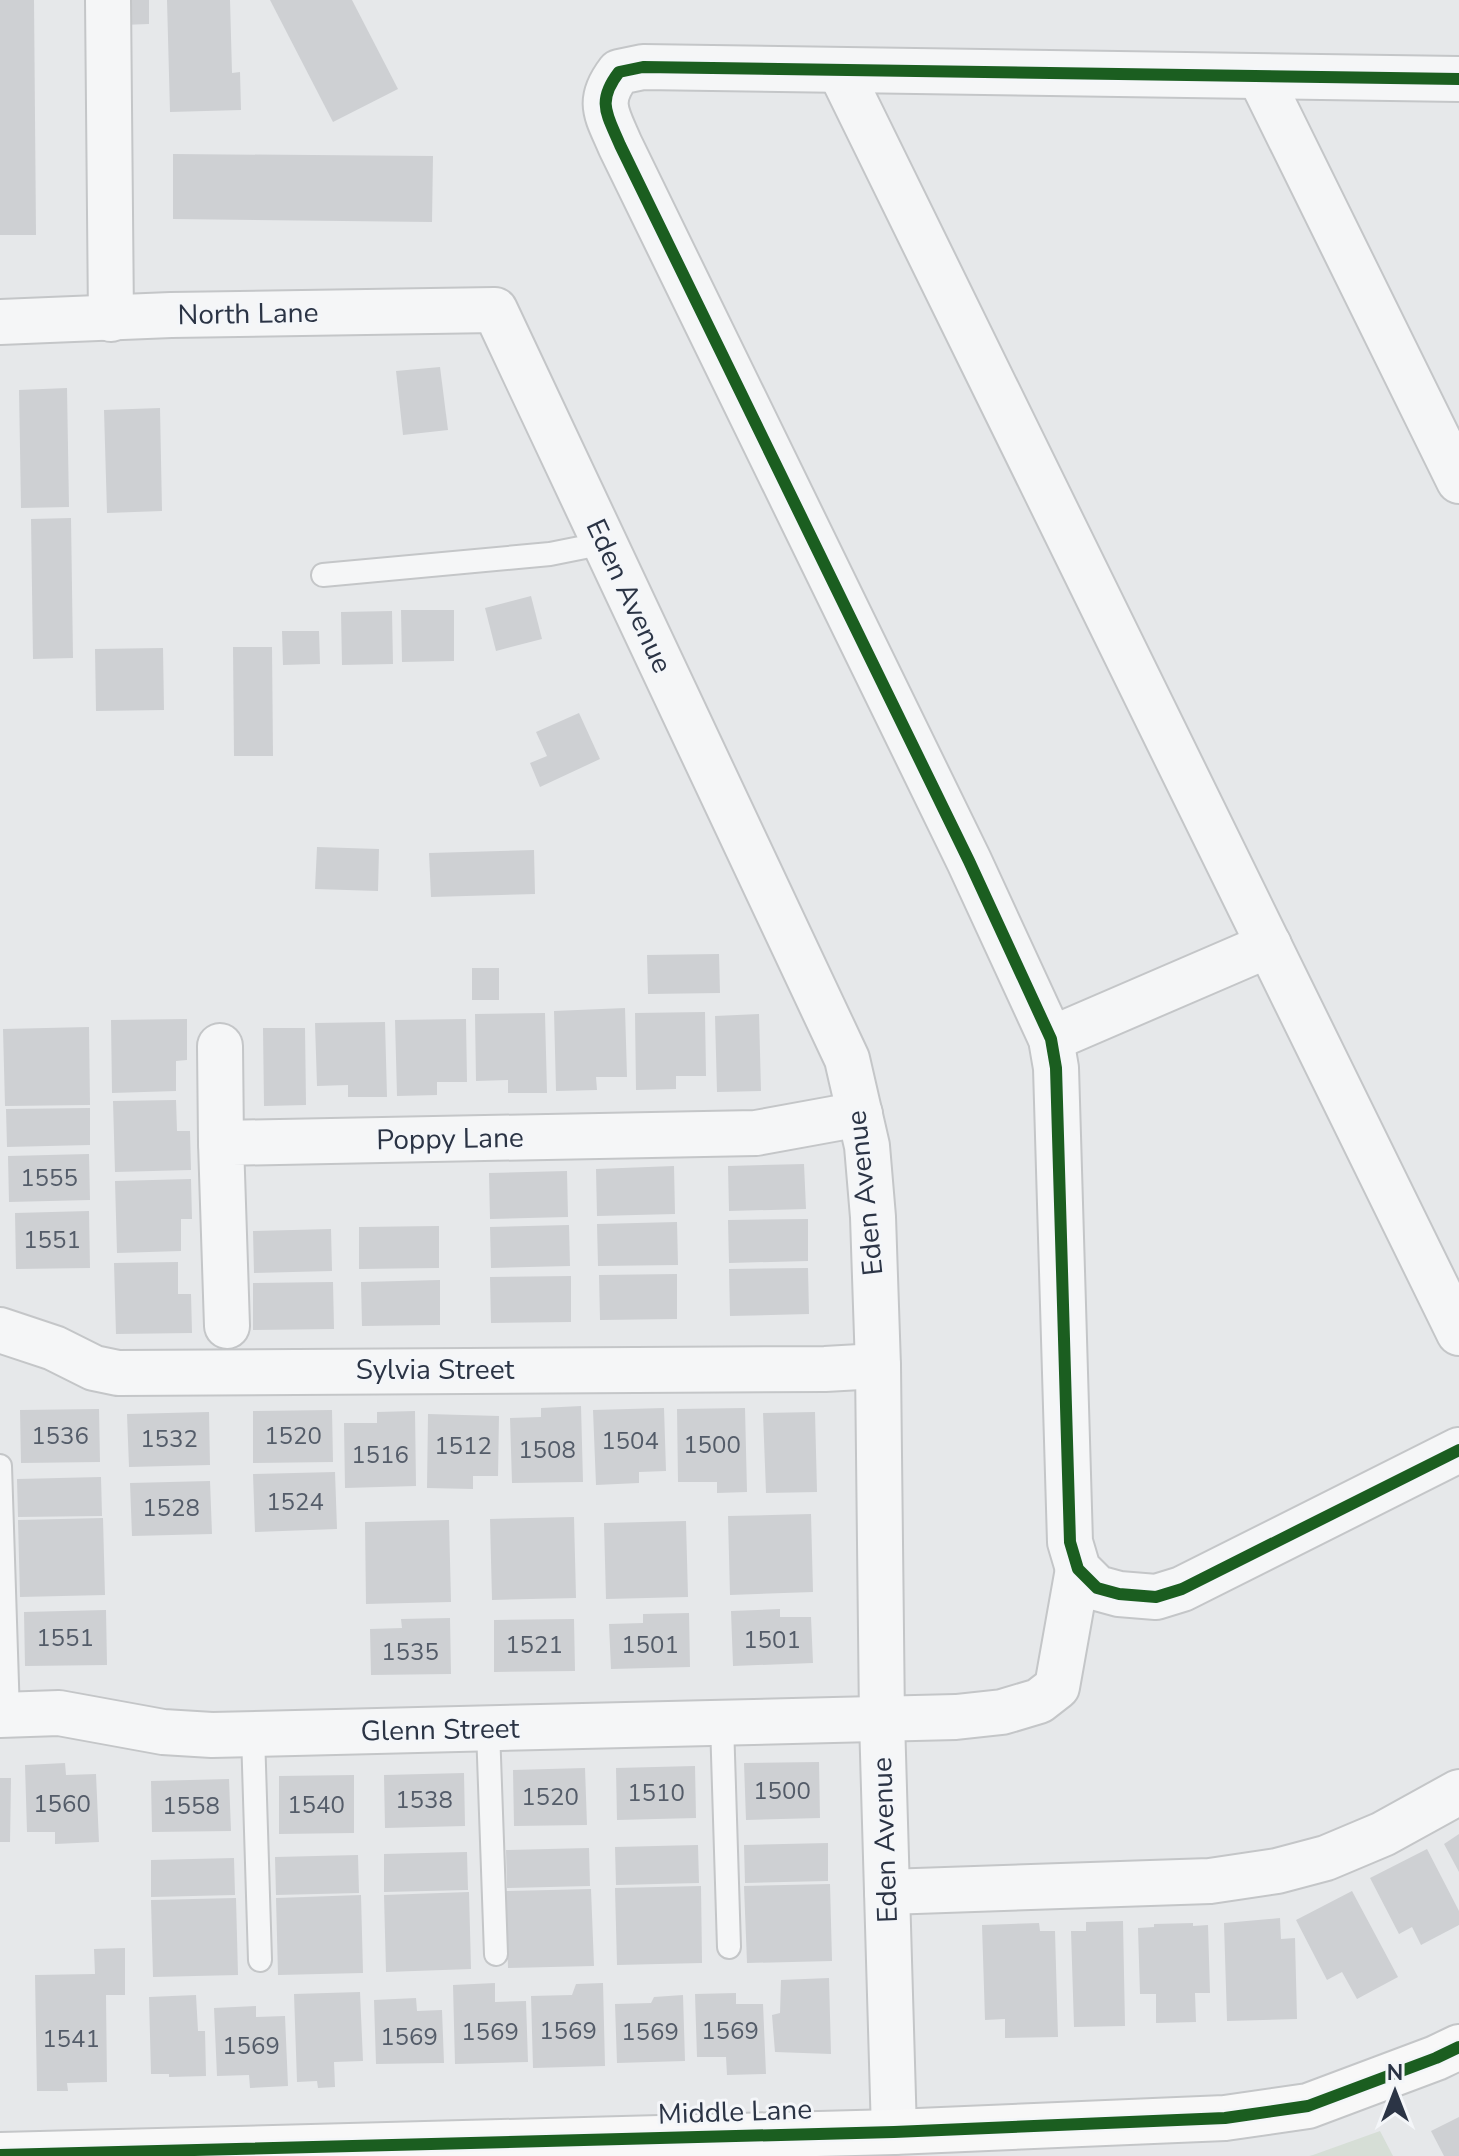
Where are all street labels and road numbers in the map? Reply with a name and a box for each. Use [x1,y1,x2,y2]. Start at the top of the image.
street label: North Lane [177,294,319,334]
street label: Eden Avenue [577,513,681,679]
street label: Eden Avenue [837,1109,893,1277]
street label: Poppy Lane [376,1119,524,1159]
street label: Sylvia Street [356,1351,515,1389]
street label: Glenn Street [360,1710,520,1750]
street label: Eden Avenue [863,1756,907,1924]
street label: Middle Lane [657,2090,813,2134]

